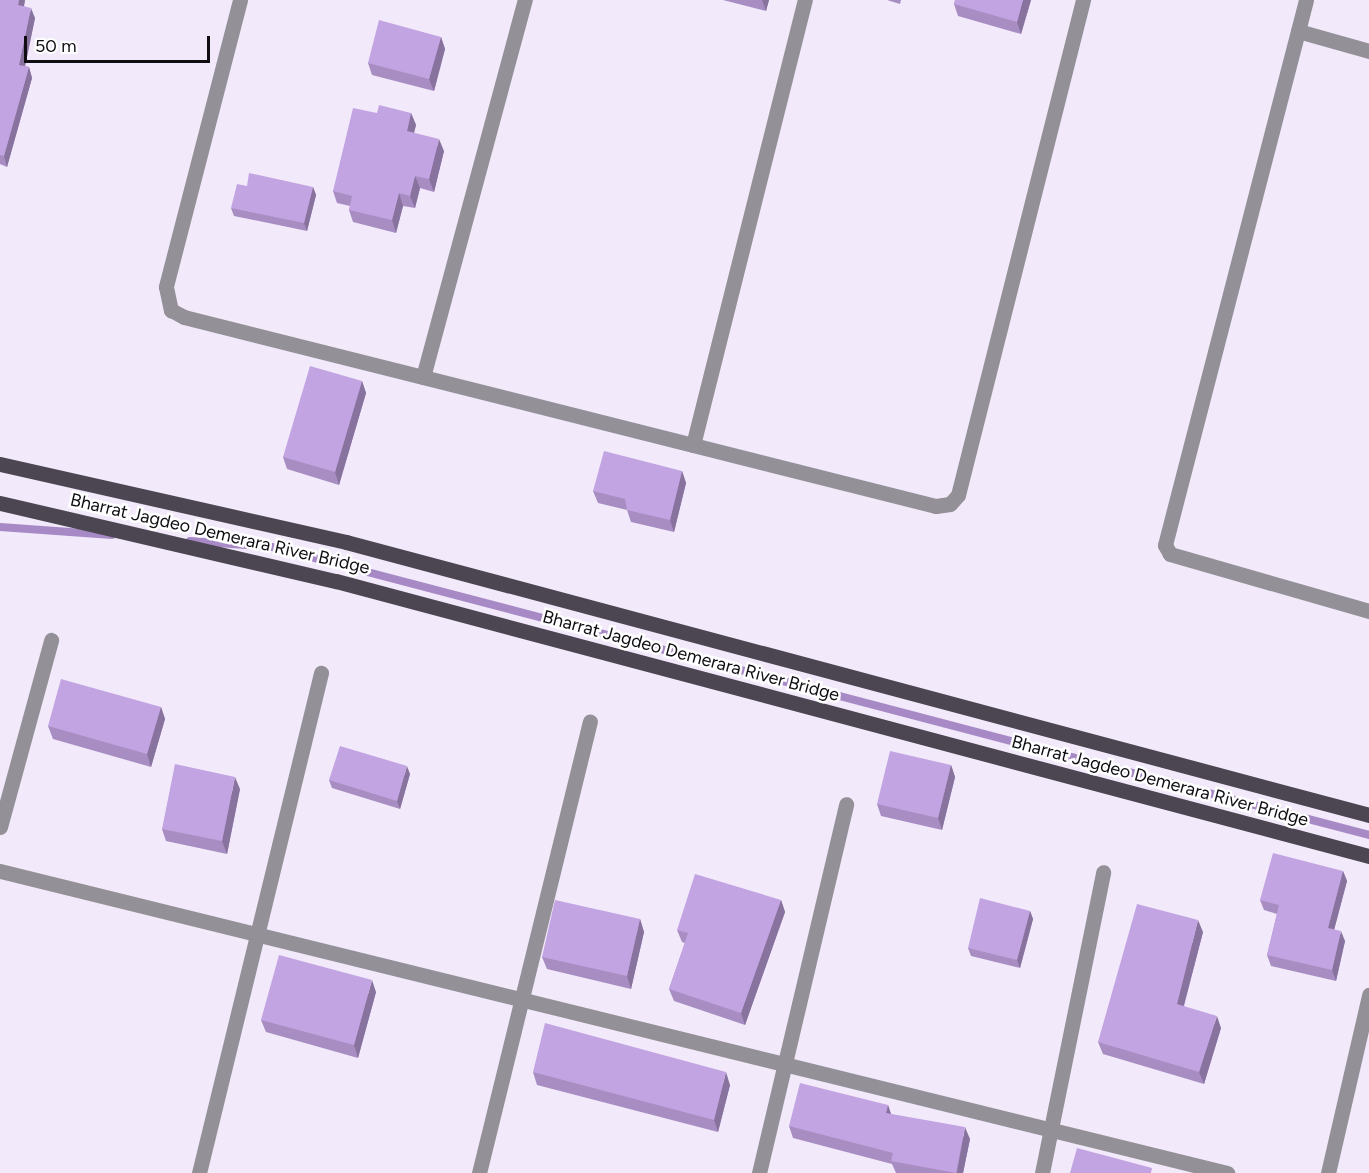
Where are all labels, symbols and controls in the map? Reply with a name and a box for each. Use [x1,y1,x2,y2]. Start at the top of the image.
scale bar [27,24,213,62]
text: 50 m [35,35,77,57]
street label: Bharrat Jagdeo Demerara River Bridge [68,489,372,579]
street label: Bharrat Jagdeo Demerara River Bridge [540,606,842,706]
street label: Bharrat Jagdeo Demerara River Bridge [1009,731,1311,831]

